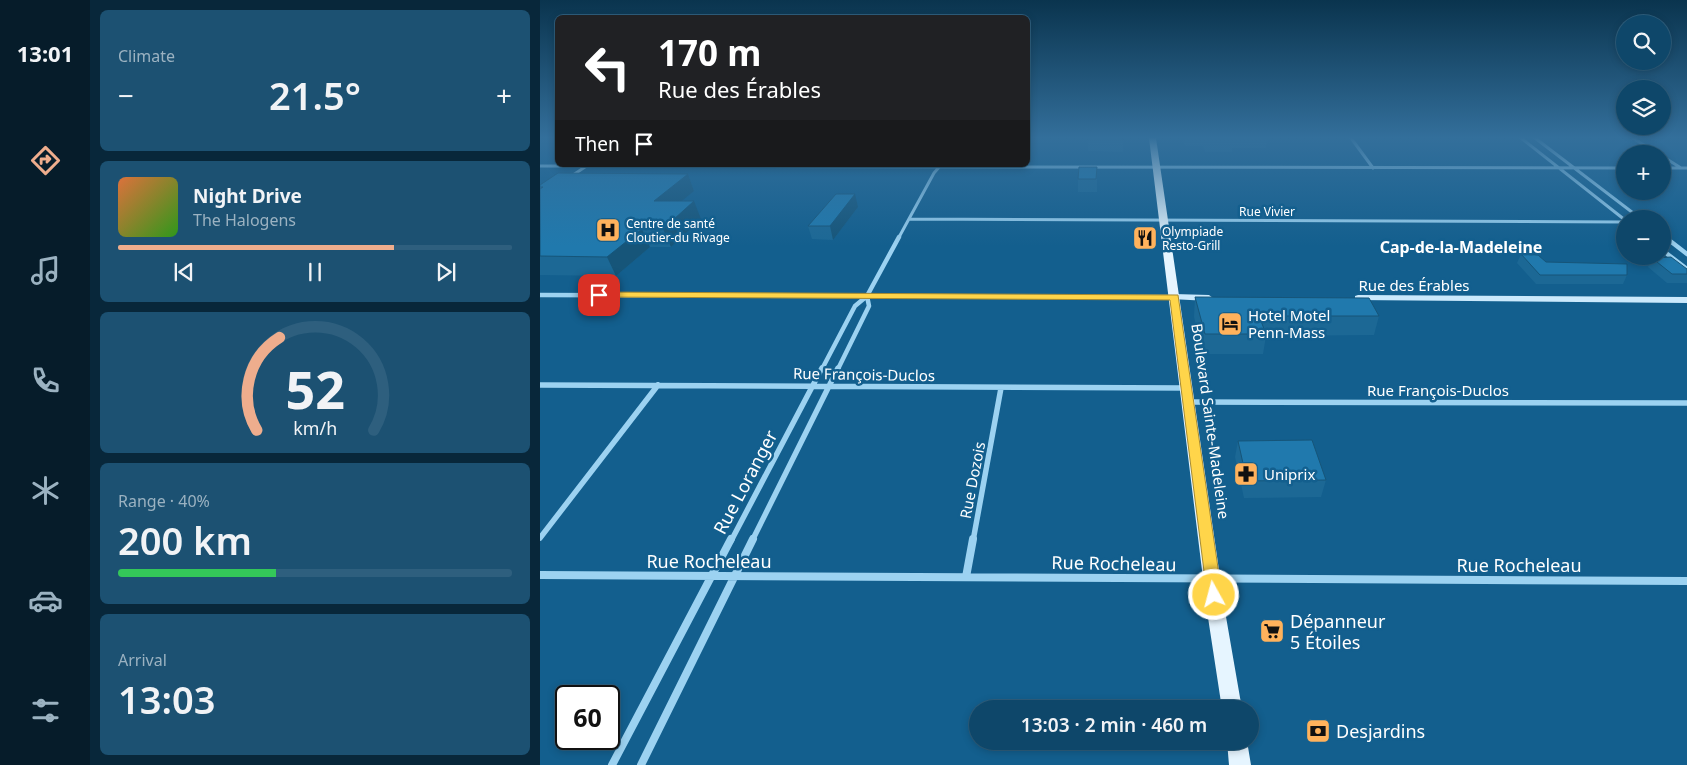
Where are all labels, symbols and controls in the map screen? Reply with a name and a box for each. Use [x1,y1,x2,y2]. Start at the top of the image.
map controls [1616,15,1671,265]
button: search [1616,15,1671,70]
text: 170 m [658,29,761,76]
icon: left [575,35,640,100]
text: 13:01 [17,38,73,68]
text: Climate [118,45,175,67]
text: 21.5° [269,69,361,121]
text: Rue des Érables [658,74,821,104]
text: − [118,76,134,114]
text: + [496,76,512,114]
button: layers [1616,80,1671,135]
icon: arrive [630,130,658,158]
text: Then [575,131,620,157]
icon: directions [28,143,63,178]
button: + [1616,145,1671,200]
text: Night Drive [193,183,302,209]
street label: Rue Vivier [1239,203,1295,220]
text: The Halogens [193,209,296,231]
button: − [1616,210,1671,265]
place label: Centre de santé Cloutier-du Rivage [626,215,730,246]
hospital icon: Centre de santé Cloutier-du Rivage [595,217,621,243]
place label: Olympiade Resto-Grill [1162,223,1223,254]
restaurant icon: Olympiade Resto-Grill [1132,225,1158,251]
district label: Cap-de-la-Madeleine [1380,236,1542,258]
icon: music [28,253,63,288]
icon: previous [170,258,198,286]
icon: pause [301,258,329,286]
icon: next [432,258,460,286]
pin [578,274,620,316]
street label: Rue des Érables [1358,275,1470,295]
icon: arrive [585,281,613,309]
place label: Hotel Motel Penn-Mass [1248,305,1330,342]
hotel icon: Hotel Motel Penn-Mass [1217,311,1243,337]
street label: Boulevard Sainte-Madeleine [1187,322,1235,520]
text: 52 [285,353,345,424]
icon: phone [28,363,63,398]
street label: Rue François-Duclos [793,363,935,385]
street label: Rue François-Duclos [1367,380,1509,400]
text: km/h [293,416,337,440]
street label: Rue Loranger [708,425,783,538]
street label: Rue Dozois [955,440,989,520]
pharmacy icon: Uniprix [1233,461,1259,487]
place label: Uniprix [1264,464,1315,484]
icon: climate [28,473,63,508]
text: Range · 40% [118,490,210,512]
text: 200 km [118,514,252,566]
street label: Rue Rocheleau [646,549,772,573]
street label: Rue Rocheleau [1051,550,1177,576]
street label: Rue Rocheleau [1456,553,1582,577]
position arrow [1187,568,1239,620]
icon: car [28,583,63,618]
place label: Dépanneur 5 Étoiles [1290,609,1386,654]
supermarket icon: Dépanneur 5 Étoiles [1259,618,1285,644]
text: Arrival [118,649,167,671]
text: 13:03 [118,673,215,725]
speed limit sign: 60 [555,685,620,750]
icon: filters [28,693,63,728]
text: 13:03 · 2 min · 460 m [1021,712,1207,738]
bank icon: Desjardins [1305,718,1331,744]
place label: Desjardins [1336,719,1425,743]

